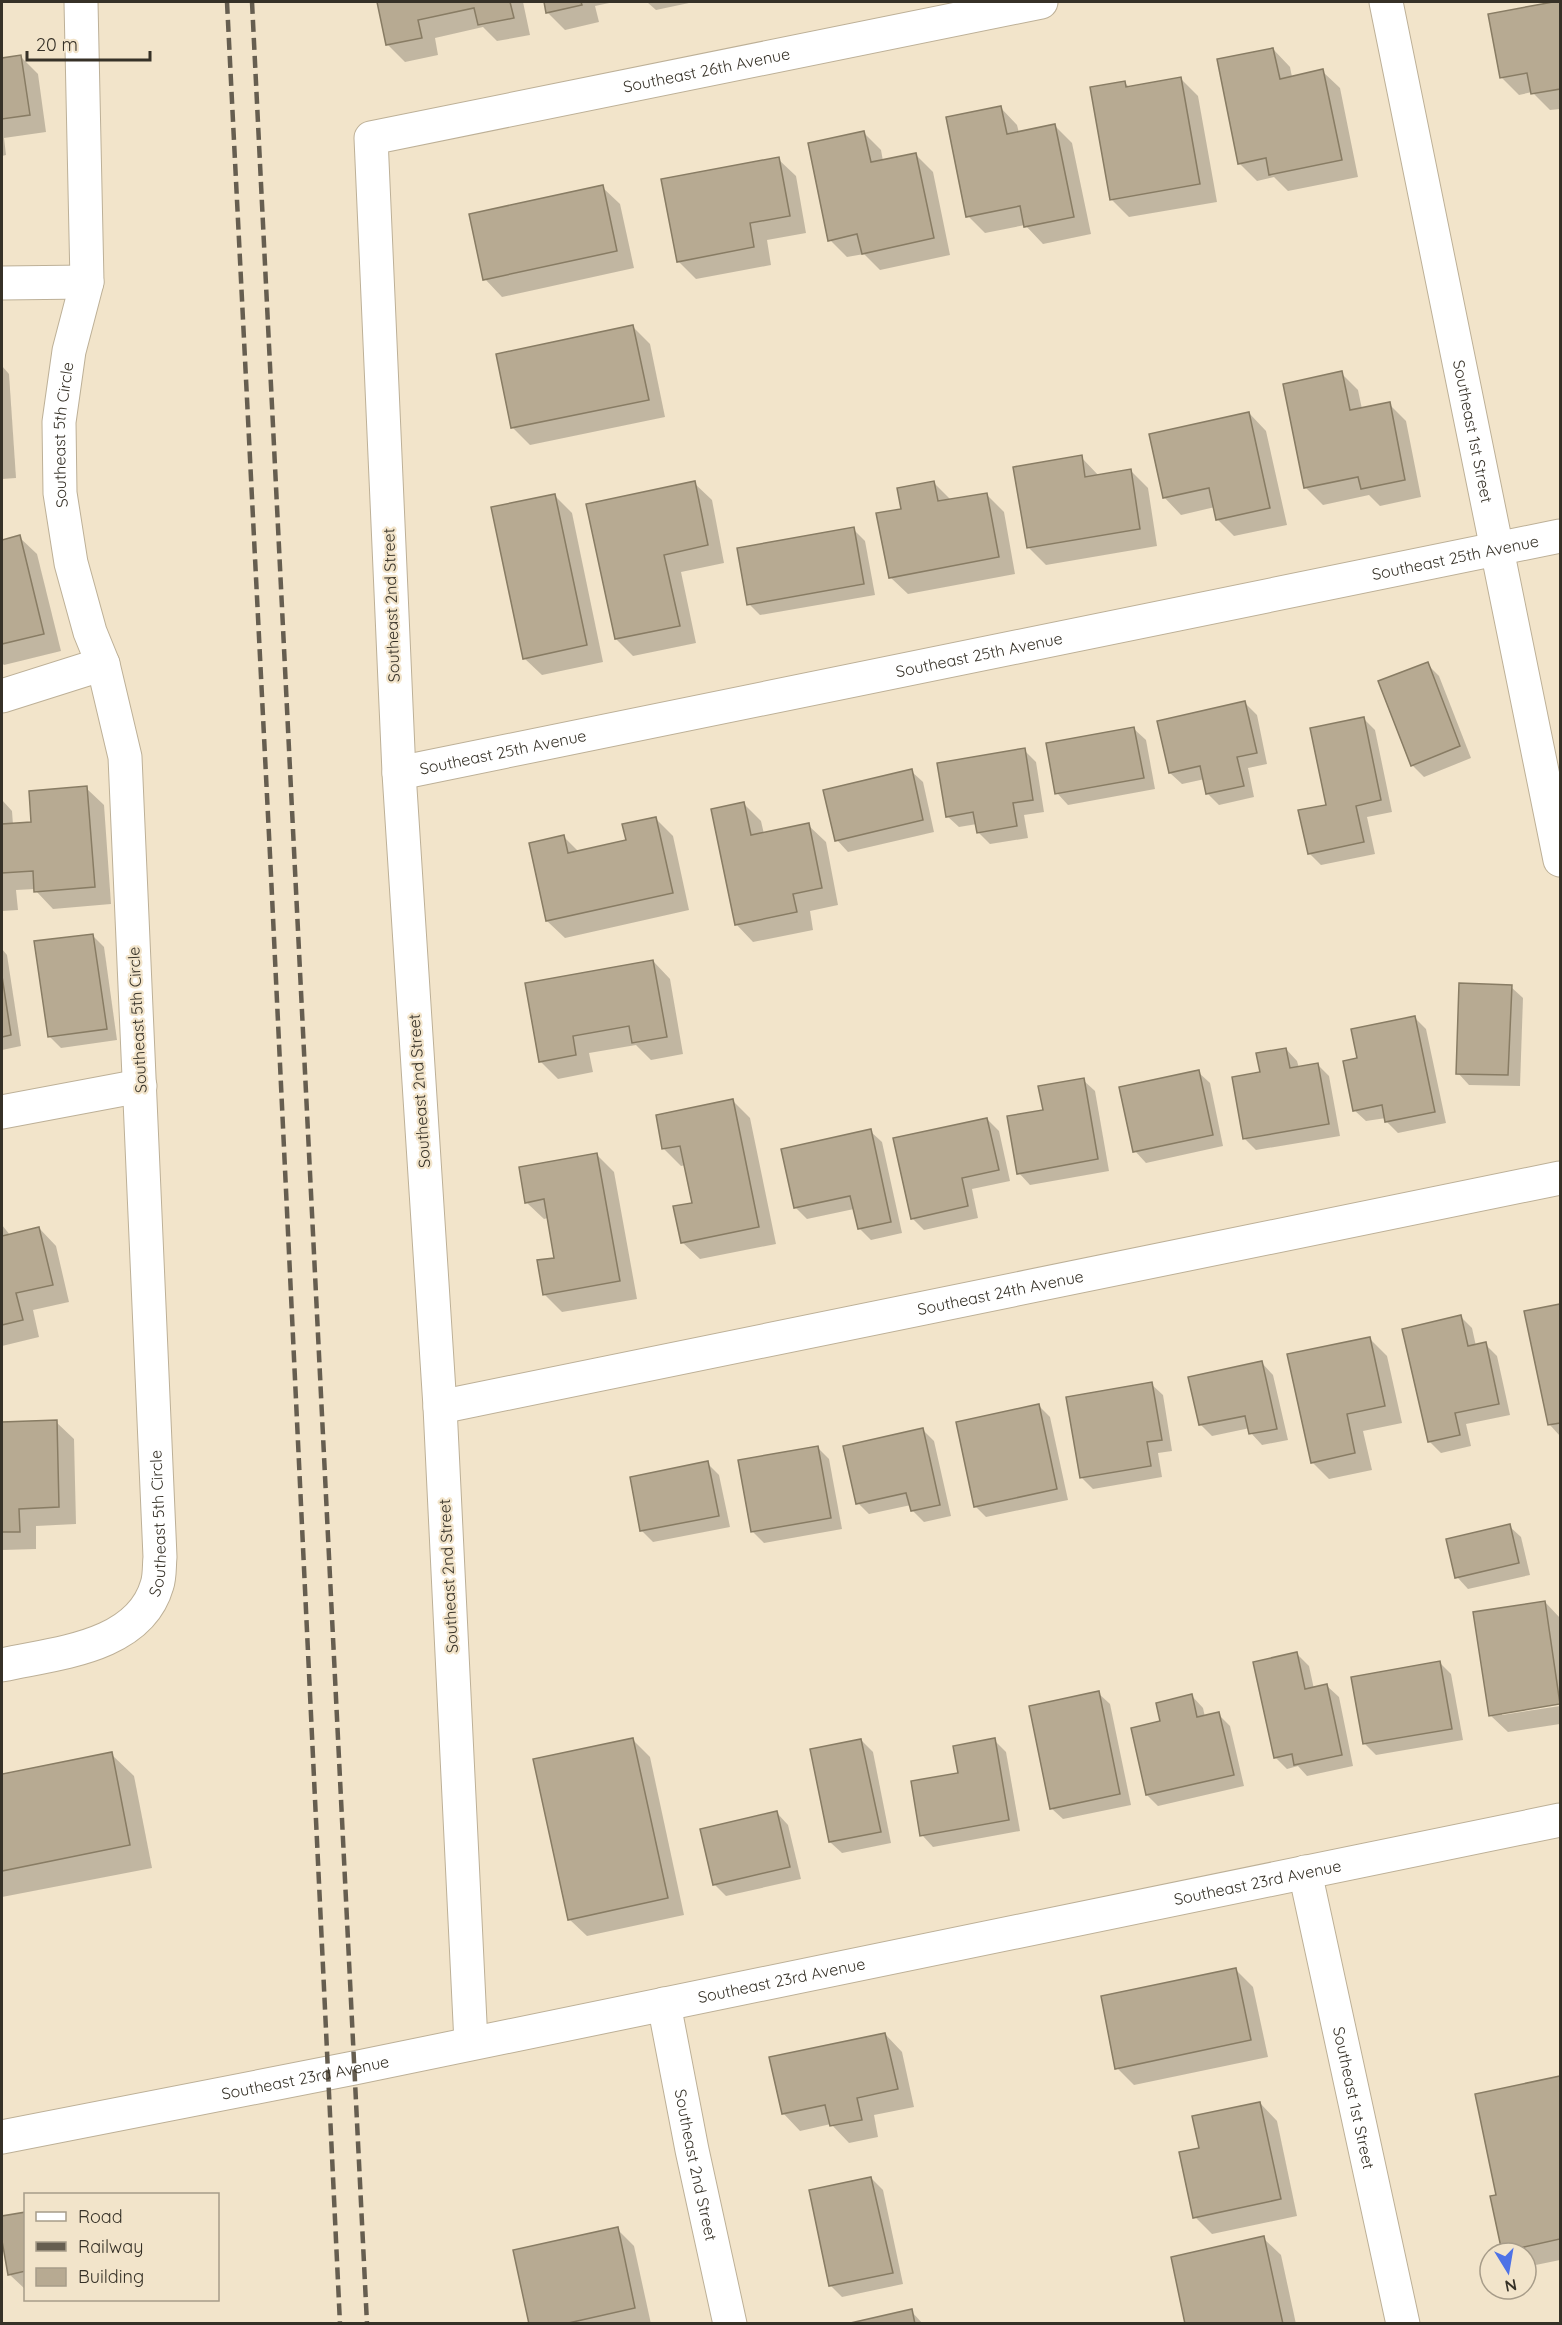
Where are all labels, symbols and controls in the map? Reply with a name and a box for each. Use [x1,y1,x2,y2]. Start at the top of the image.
scale bar [27,24,150,62]
text: 20 m [36,33,78,56]
street label: Southeast 26th Avenue [621,43,792,97]
street label: Southeast 1st Street [1449,358,1497,505]
street label: Southeast 5th Circle [49,360,77,509]
street label: Southeast 2nd Street [378,528,404,682]
street label: Southeast 25th Avenue [1370,531,1540,584]
street label: Southeast 25th Avenue [894,628,1064,681]
street label: Southeast 25th Avenue [418,725,588,779]
street label: Southeast 5th Circle [123,946,151,1094]
street label: Southeast 2nd Street [404,1013,434,1169]
street label: Southeast 24th Avenue [916,1266,1085,1319]
street label: Southeast 5th Circle [144,1450,170,1599]
street label: Southeast 2nd Street [434,1498,462,1654]
street label: Southeast 23rd Avenue [1172,1855,1343,1909]
street label: Southeast 23rd Avenue [696,1953,867,2007]
street label: Southeast 1st Street [1329,2025,1379,2171]
street label: Southeast 23rd Avenue [220,2051,391,2104]
street label: Southeast 2nd Street [671,2087,722,2243]
legend [24,2193,219,2301]
text: Road [78,2205,123,2228]
text: Railway [78,2235,144,2258]
north arrow [1478,2241,1538,2301]
text: Building [78,2265,144,2288]
text: N [1503,2275,1519,2297]

